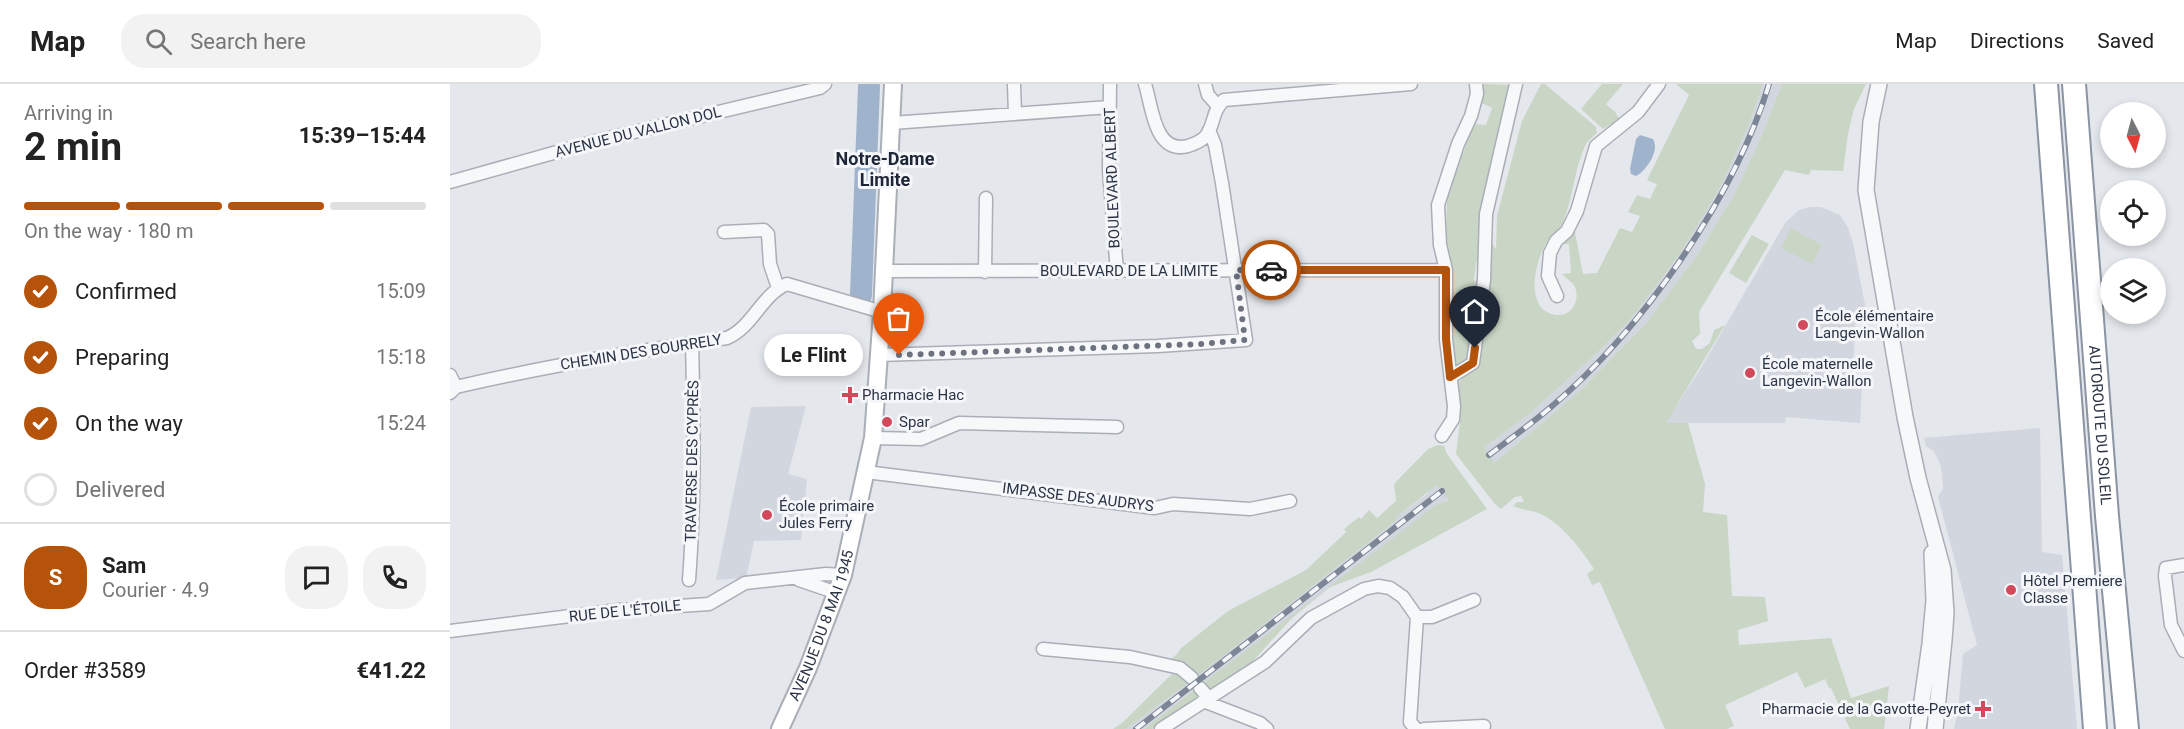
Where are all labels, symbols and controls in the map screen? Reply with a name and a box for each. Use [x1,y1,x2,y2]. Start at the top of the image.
search box [121,14,541,68]
text: Map [30,25,85,58]
icon: search [142,25,175,58]
text: Search here [190,29,306,54]
text: Map [1895,29,1937,53]
text: Directions [1970,29,2064,53]
text: Saved [2097,29,2154,53]
text: Arriving in [24,101,113,125]
north arrow [2100,102,2166,168]
map controls [2100,102,2166,324]
street label: AVENUE DU VALLON DOL [553,103,723,161]
street label: BOULEVARD ALBERT [1101,107,1123,249]
text: 15:39–15:44 [299,123,426,148]
text: 2 min [24,124,122,170]
district label: Notre-Dame Limite [836,148,935,190]
button: locate [2100,180,2166,246]
text: On the way · 180 m [24,219,193,243]
courier [1241,240,1301,300]
icon: car [1255,254,1288,287]
button: layers [2100,258,2166,324]
street label: BOULEVARD DE LA LIMITE [1040,262,1218,280]
icon: check [24,275,57,308]
text: Confirmed [75,279,177,304]
text: 15:09 [376,279,426,303]
pin [1449,286,1500,348]
pin [873,293,924,355]
icon: home [1458,295,1491,328]
icon: bag [882,302,915,335]
place label: École élémentaire Langevin-Wallon [1815,307,1934,342]
marker: École élémentaire Langevin-Wallon [1796,318,1810,332]
street label: CHEMIN DES BOURRELY [559,330,723,374]
callout: Le Flint [764,334,863,376]
icon: check [24,341,57,374]
text: Le Flint [780,343,847,367]
street label: AUTOROUTE DU SOLEIL [2085,344,2115,506]
text: Preparing [75,345,169,370]
text: 15:18 [376,345,426,369]
place label: École maternelle Langevin-Wallon [1762,355,1873,390]
marker: École maternelle Langevin-Wallon [1743,366,1757,380]
street label: TRAVERSE DES CYPRÈS [682,380,702,542]
place label: Pharmacie Hac [862,386,964,404]
marker: Pharmacie Hac [843,388,857,402]
icon: check [24,407,57,440]
text: On the way [75,411,183,436]
text: 15:24 [376,411,426,435]
place label: Spar [899,413,930,431]
marker: Spar [880,415,894,429]
text: Delivered [75,477,165,502]
street label: IMPASSE DES AUDRYS [1001,479,1155,515]
place label: École primaire Jules Ferry [779,497,874,532]
marker: École primaire Jules Ferry [760,508,774,522]
button: chat [285,546,348,609]
button: phone [363,546,426,609]
street label: AVENUE DU 8 MAI 1945 [785,548,857,704]
text: Sam [102,553,146,578]
text: S [49,565,62,590]
place label: Hôtel Premiere Classe [2023,572,2123,607]
text: Courier · 4.9 [102,578,209,602]
marker: Hôtel Premiere Classe [2004,583,2018,597]
street label: RUE DE L'ÉTOILE [568,596,682,626]
text: Order #3589 [24,658,146,683]
text: €41.22 [357,658,426,683]
place label: Pharmacie de la Gavotte-Peyret [1762,700,1971,718]
marker: Pharmacie de la Gavotte-Peyret [1976,702,1990,716]

